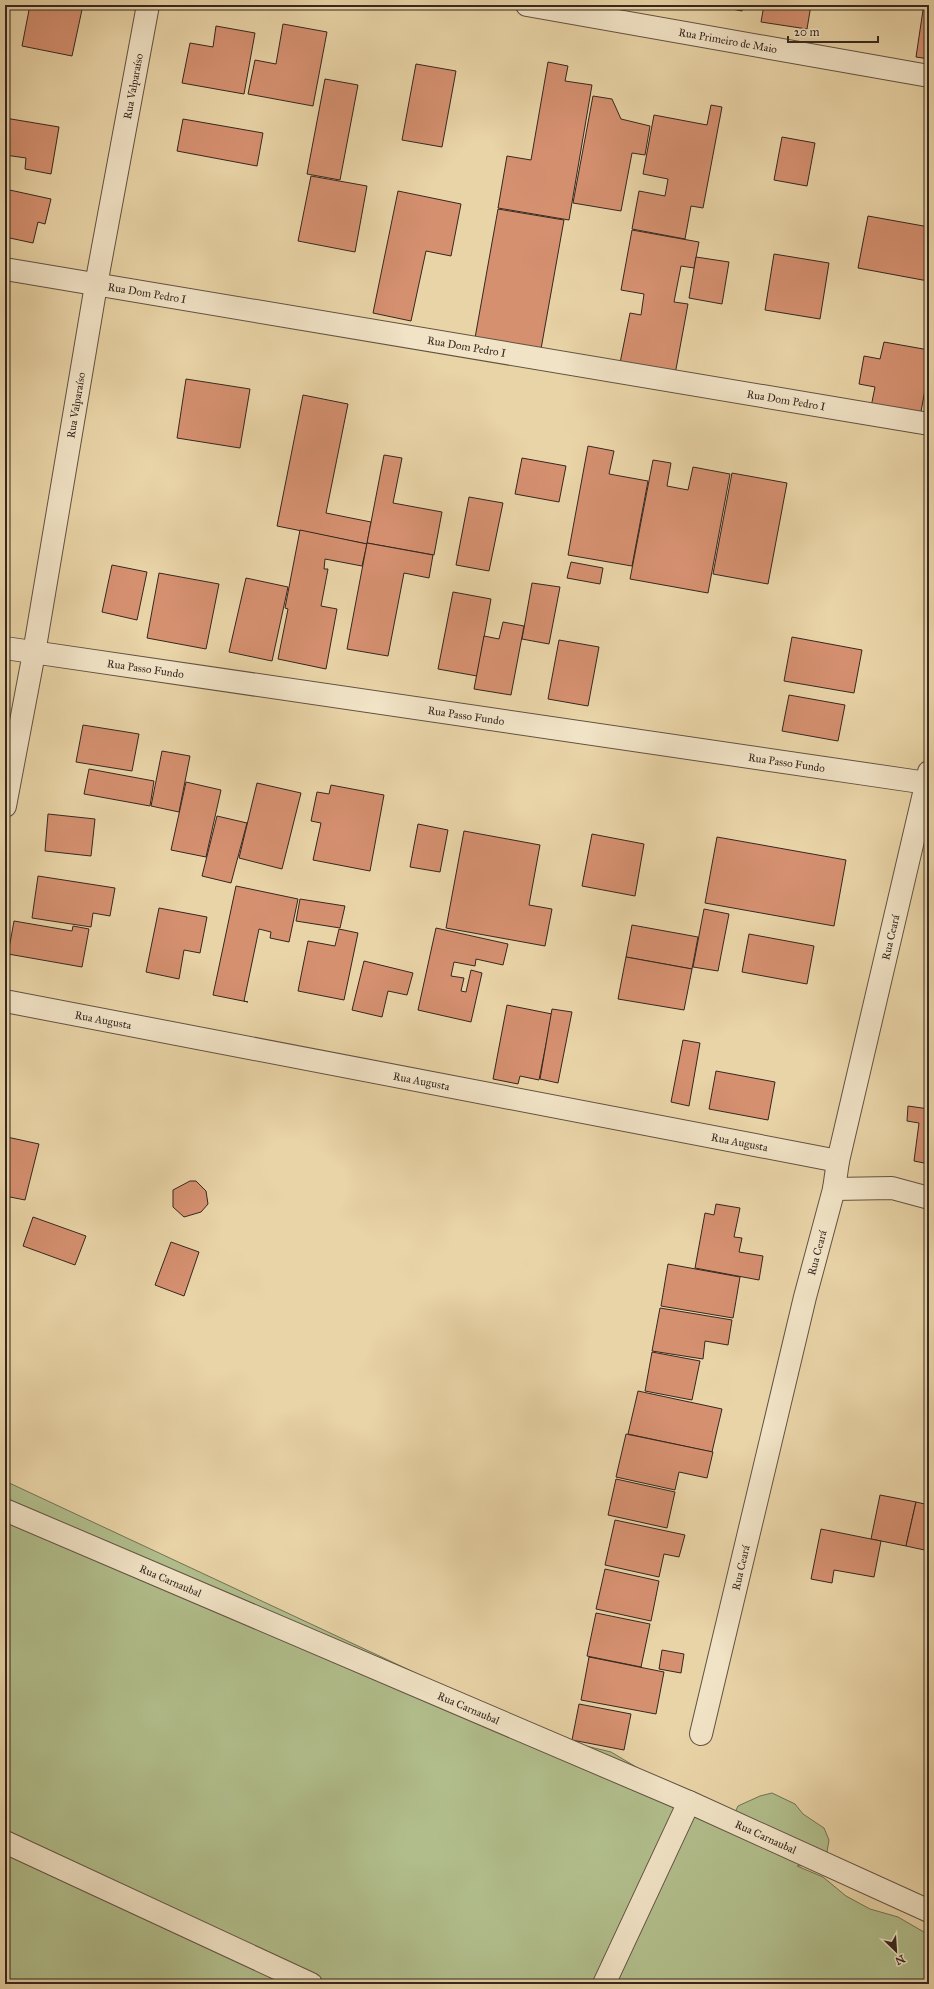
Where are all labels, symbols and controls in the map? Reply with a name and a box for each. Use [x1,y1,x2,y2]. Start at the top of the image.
scale bar [788,18,878,44]
text: 20 m [794,25,820,39]
street label: Rua Primeiro de Maio [677,26,779,56]
street label: Rua Valparaíso [121,52,146,120]
street label: Rua Dom Pedro I [107,280,187,306]
street label: Rua Dom Pedro I [426,334,507,360]
street label: Rua Valparaíso [64,371,88,439]
street label: Rua Dom Pedro I [746,388,827,414]
street label: Rua Passo Fundo [106,657,185,681]
street label: Rua Passo Fundo [427,704,506,728]
street label: Rua Passo Fundo [747,751,826,775]
street label: Rua Ceará [879,913,902,961]
street label: Rua Augusta [74,1009,133,1032]
street label: Rua Augusta [392,1070,451,1093]
street label: Rua Augusta [710,1131,769,1154]
street label: Rua Ceará [805,1229,830,1277]
street label: Rua Ceará [729,1544,753,1592]
street label: Rua Carnaubal [137,1562,203,1600]
street label: Rua Carnaubal [435,1689,501,1727]
street label: Rua Carnaubal [733,1818,798,1857]
north arrow [876,1931,916,1971]
text: N [892,1952,907,1968]

